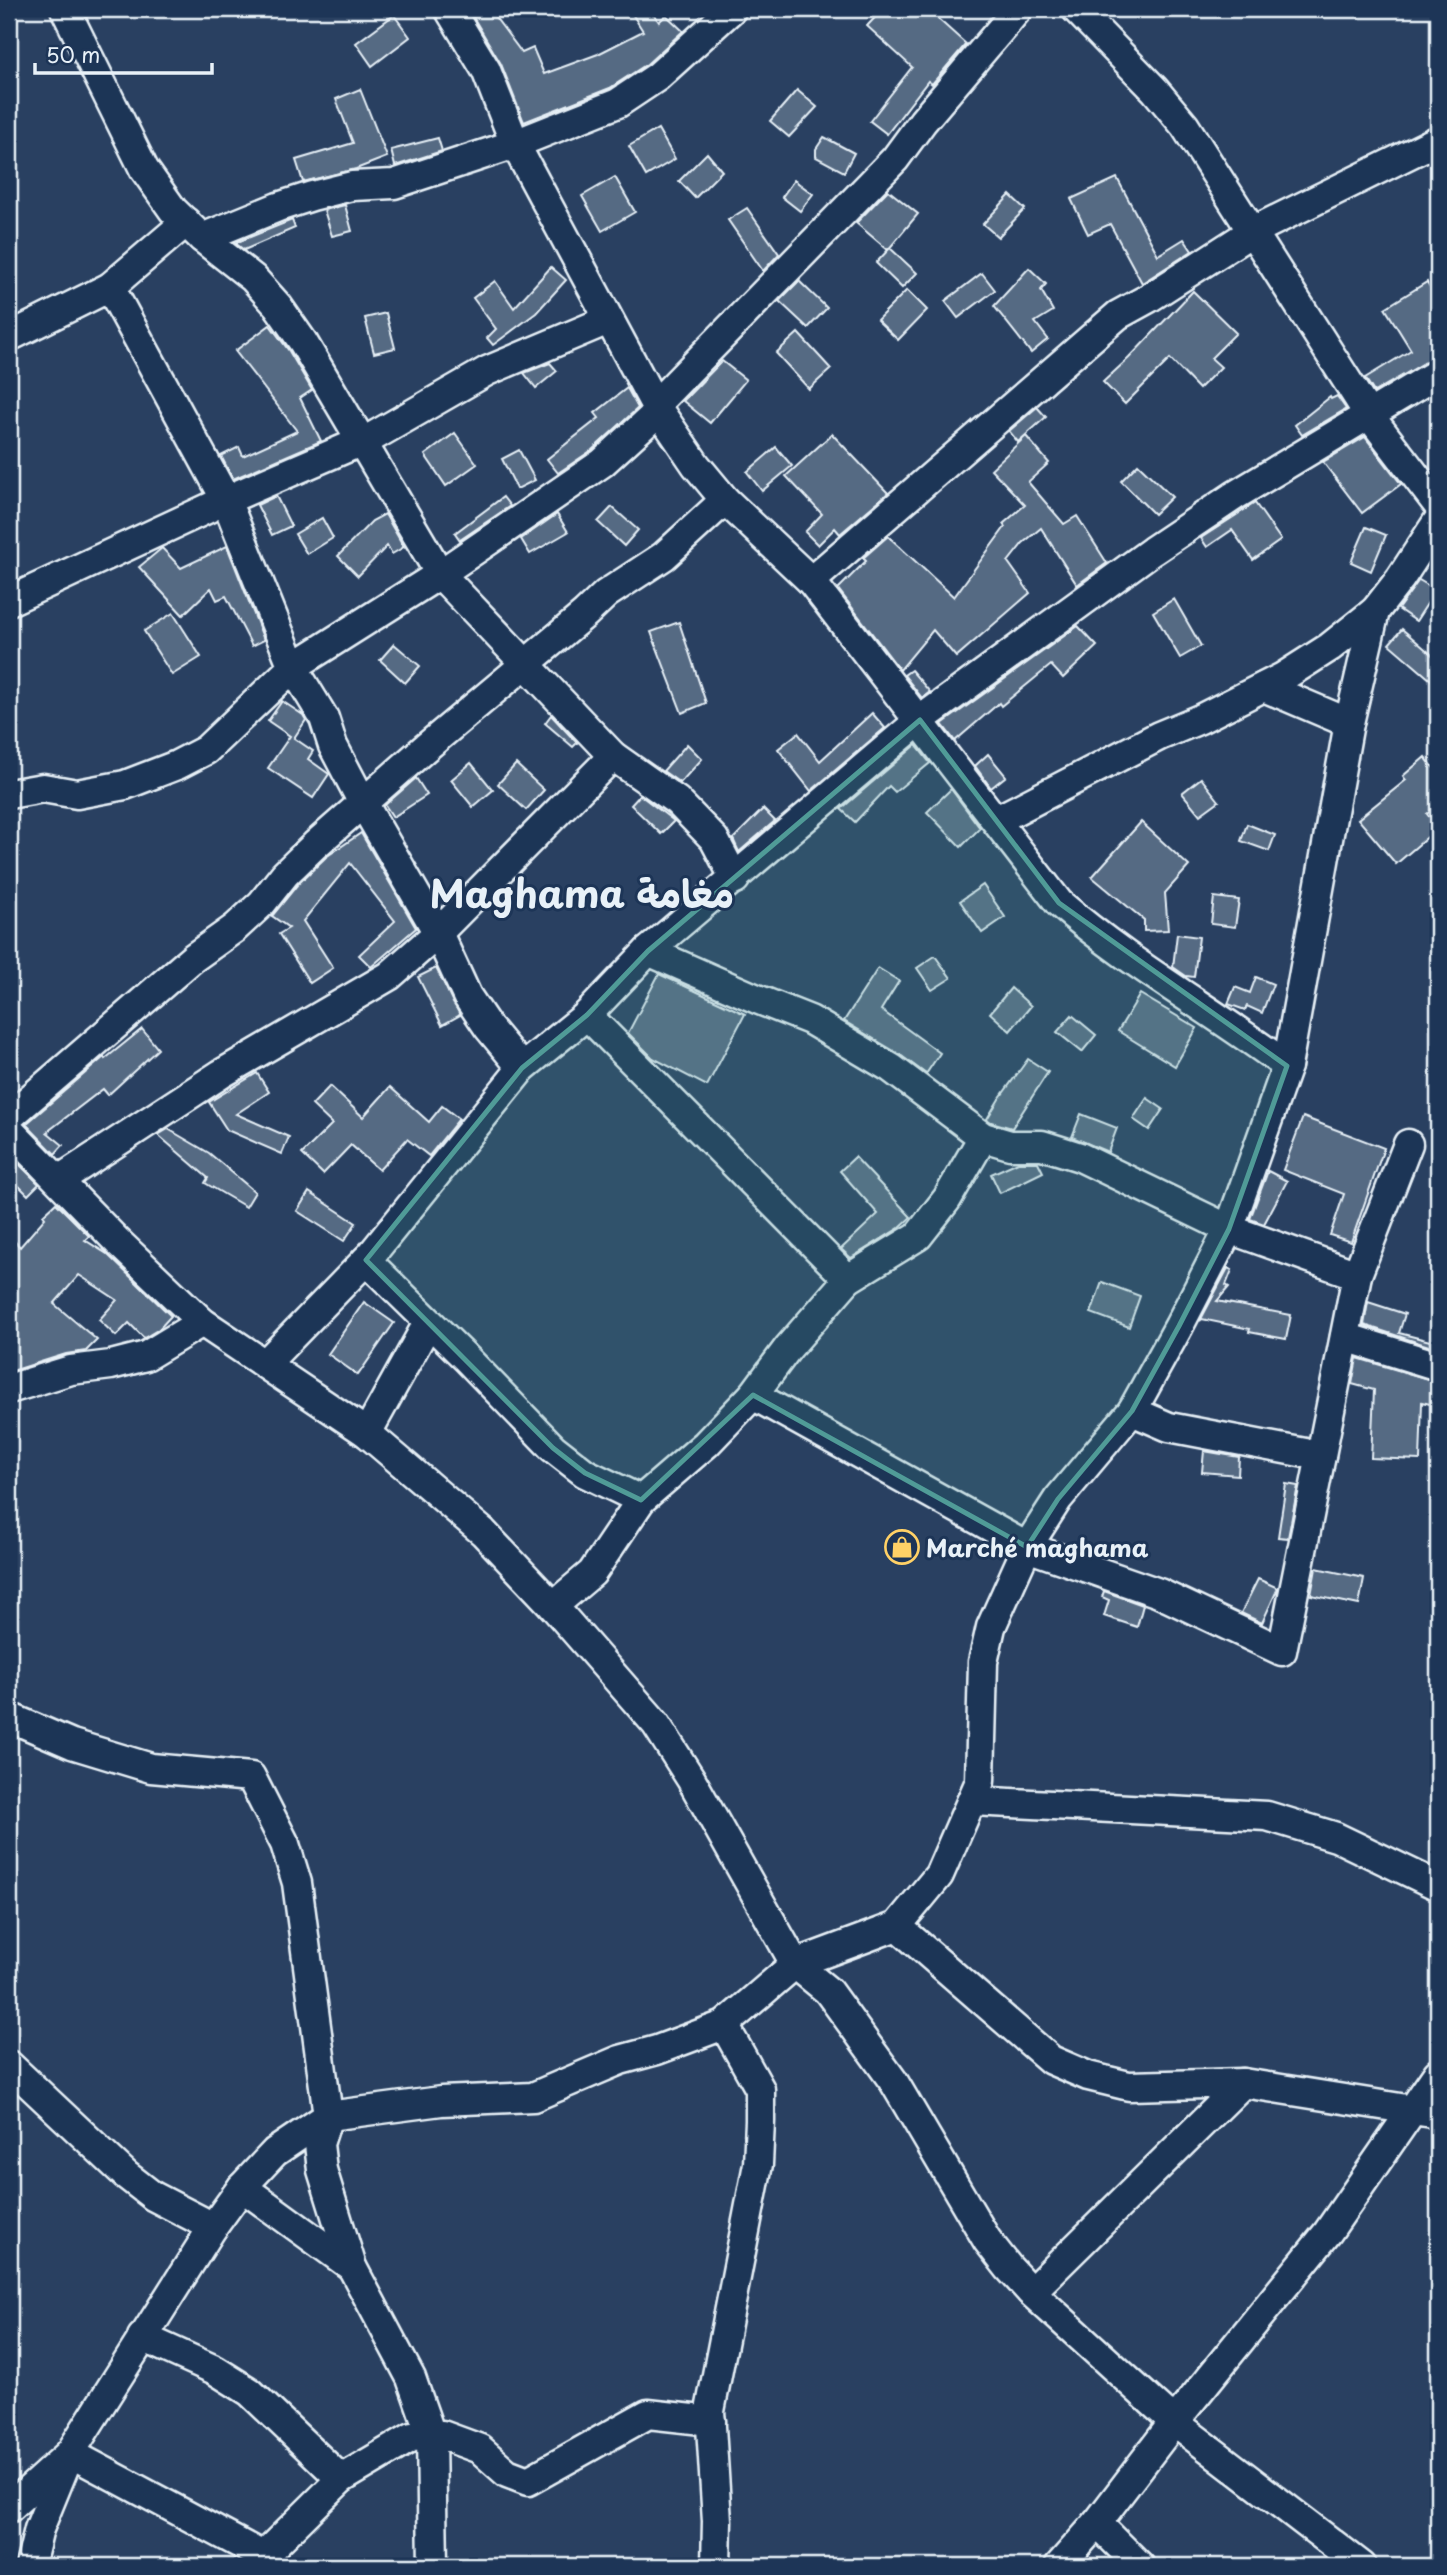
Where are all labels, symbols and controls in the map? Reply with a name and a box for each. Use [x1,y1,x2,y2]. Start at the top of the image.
scale bar [35,32,212,76]
text: 50 m [46,38,100,70]
district label: Maghama مغامة [430,864,734,921]
shop icon: Marché maghama [883,1528,921,1566]
place label: Marché maghama [926,1529,1149,1565]

